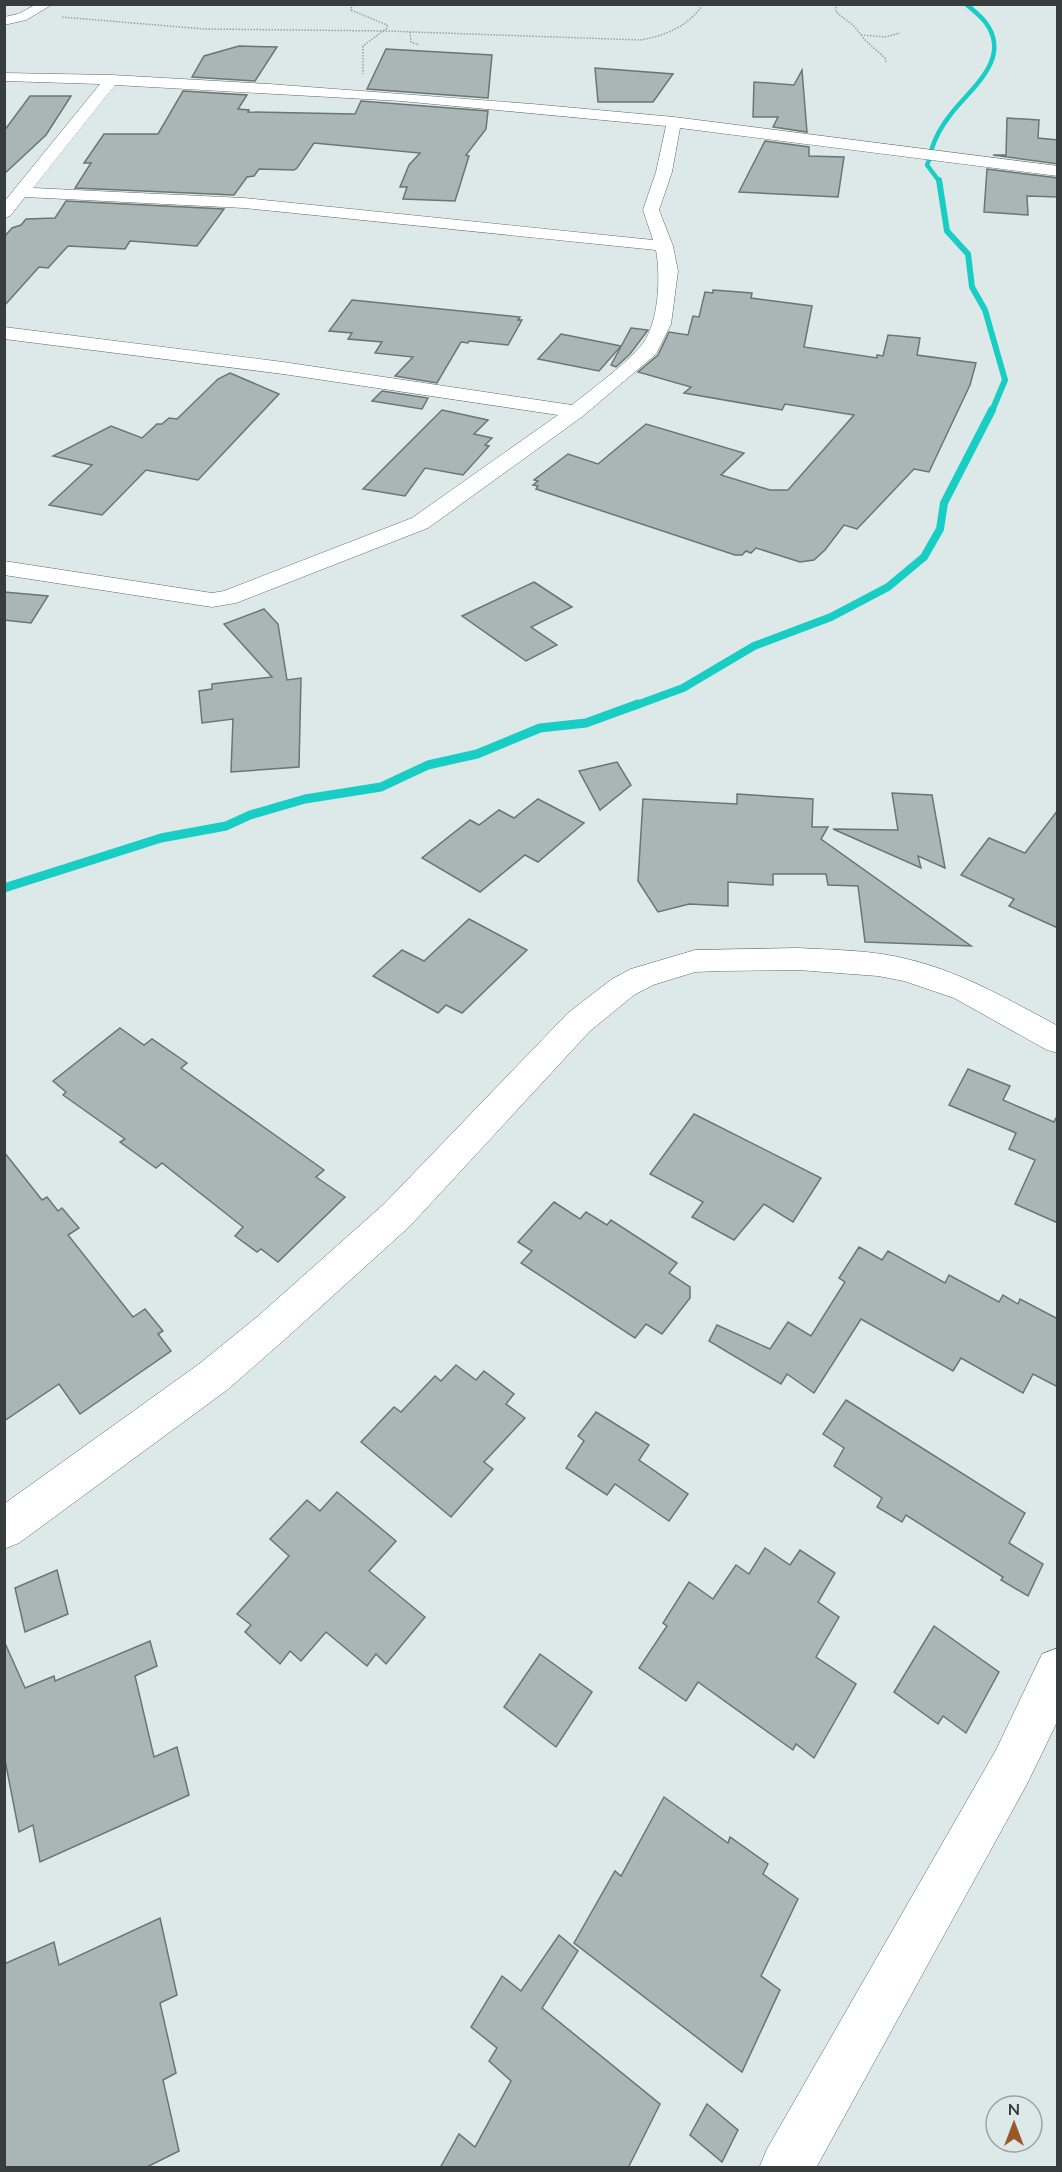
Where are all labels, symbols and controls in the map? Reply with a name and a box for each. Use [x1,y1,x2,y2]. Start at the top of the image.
north arrow [984,2094,1044,2154]
text: N [1008,2099,1020,2118]

